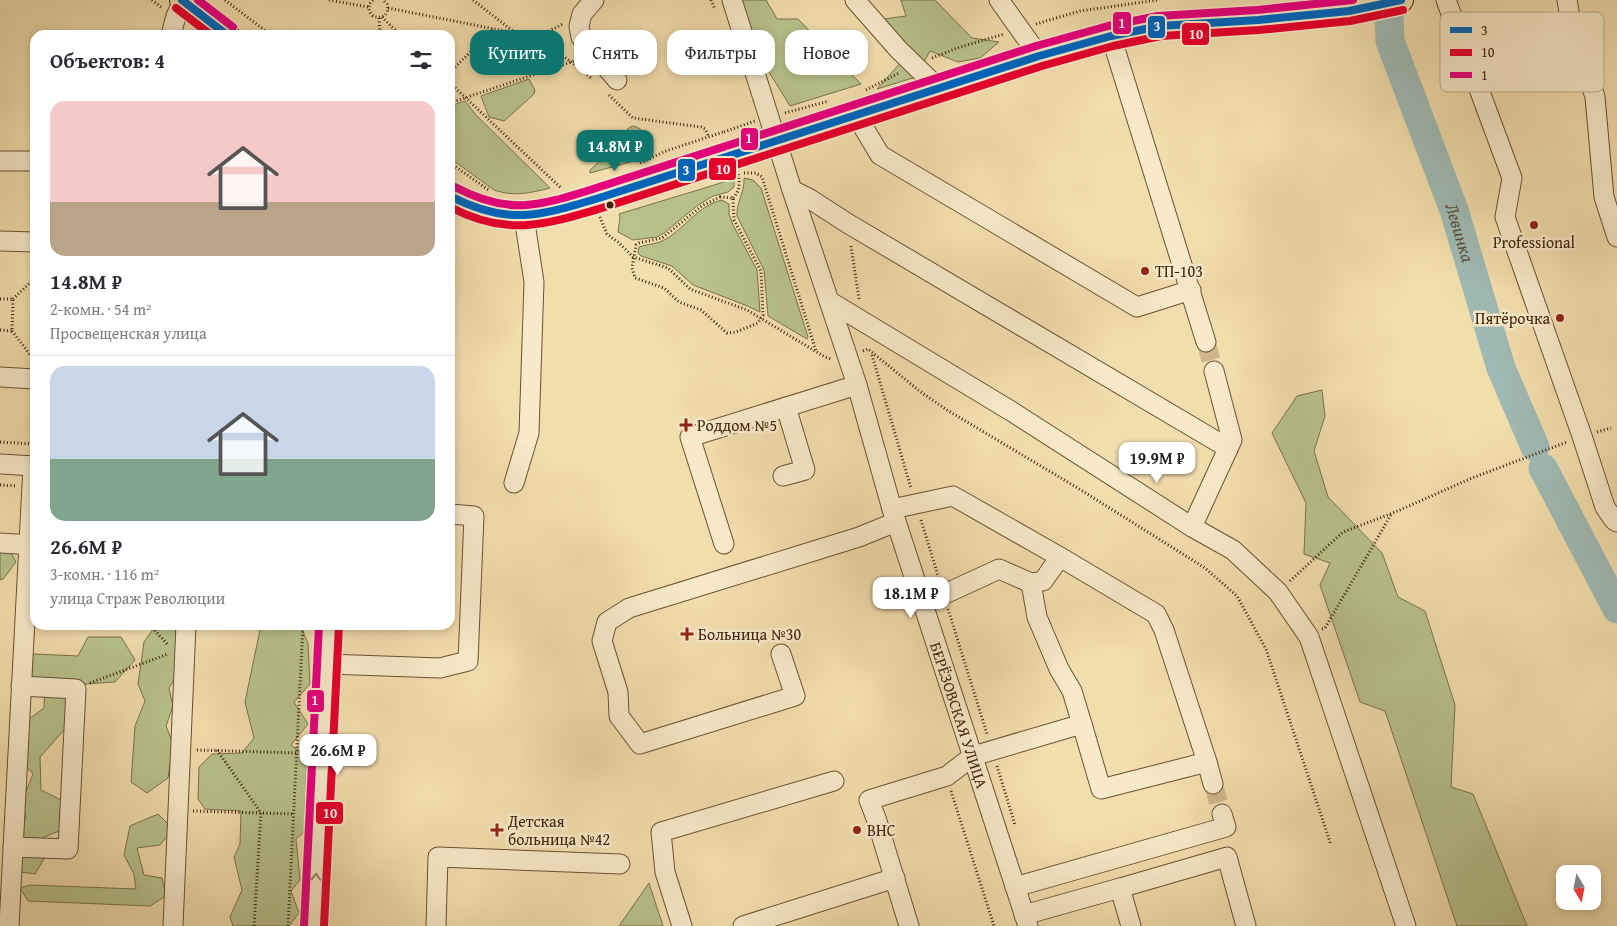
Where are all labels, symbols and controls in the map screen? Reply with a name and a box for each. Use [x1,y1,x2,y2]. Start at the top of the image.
line badge: 1 [1112,11,1132,35]
legend [1440,12,1604,92]
text: 1 [1118,13,1126,33]
line badge: 3 [1147,15,1166,39]
text: 3 [1153,16,1161,36]
text: 3 [1481,20,1488,40]
line badge: 10 [1181,22,1210,46]
text: 10 [1189,24,1203,44]
chip: Купить [470,30,564,75]
chip: Снять [574,30,657,75]
chip: Фильтры [667,30,775,75]
chip: Новое [785,30,868,75]
text: 10 [1481,42,1495,62]
text: Объектов: 4 [50,45,165,76]
icon: filters [407,46,435,74]
text: 1 [1481,65,1488,85]
line badge: 1 [740,127,759,151]
text: 1 [745,128,753,148]
pin: 14.8M ₽ [569,130,661,172]
icon: home [198,133,288,223]
text: 14.8M ₽ [588,134,642,158]
line badge: 10 [708,157,737,181]
line badge: 3 [677,158,696,182]
text: 10 [716,159,730,179]
text: 3 [682,160,690,180]
water label: Левинка [1439,198,1482,266]
unlabelled marker [605,200,615,210]
marker: Professional [1528,219,1540,231]
place label: Professional [1493,230,1576,254]
place label: ТП-103 [1155,259,1203,283]
marker: ТП-103 [1139,265,1151,277]
text: 14.8M ₽ [50,266,122,297]
text: 2-комн. · 54 m² [50,297,151,321]
place label: Пятёрочка [1475,306,1550,330]
marker: Пятёрочка [1554,312,1566,324]
text: Просвещенская улица [50,321,207,345]
icon: home [198,399,288,489]
place label: Роддом №5 [697,413,777,437]
marker: Роддом №5 [679,418,693,432]
pin: 19.9M ₽ [1111,442,1203,484]
text: 19.9M ₽ [1130,446,1184,470]
text: 26.6M ₽ [50,531,122,562]
text: 3-комн. · 116 m² [50,562,159,586]
pin: 18.1M ₽ [865,576,957,619]
text: 18.1M ₽ [884,581,938,605]
text: улица Страж Революции [50,586,225,610]
place label: Больница №30 [698,622,801,646]
marker: Больница №30 [680,627,694,641]
street label: БЕРЁЗОВСКАЯ УЛИЦА [924,639,994,792]
line badge: 1 [306,689,325,713]
text: 1 [311,690,319,710]
pin: 26.6M ₽ [292,734,384,776]
text: 26.6M ₽ [311,738,365,762]
line badge: 10 [315,801,344,825]
text: 10 [323,803,337,823]
place label: Детская больница №42 [507,809,610,851]
place label: ВНС [867,818,896,842]
marker: Детская больница №42 [490,823,504,837]
marker: ВНС [851,824,863,836]
north arrow [1556,865,1601,910]
map controls [1556,865,1601,910]
one-way arrow [311,873,322,881]

